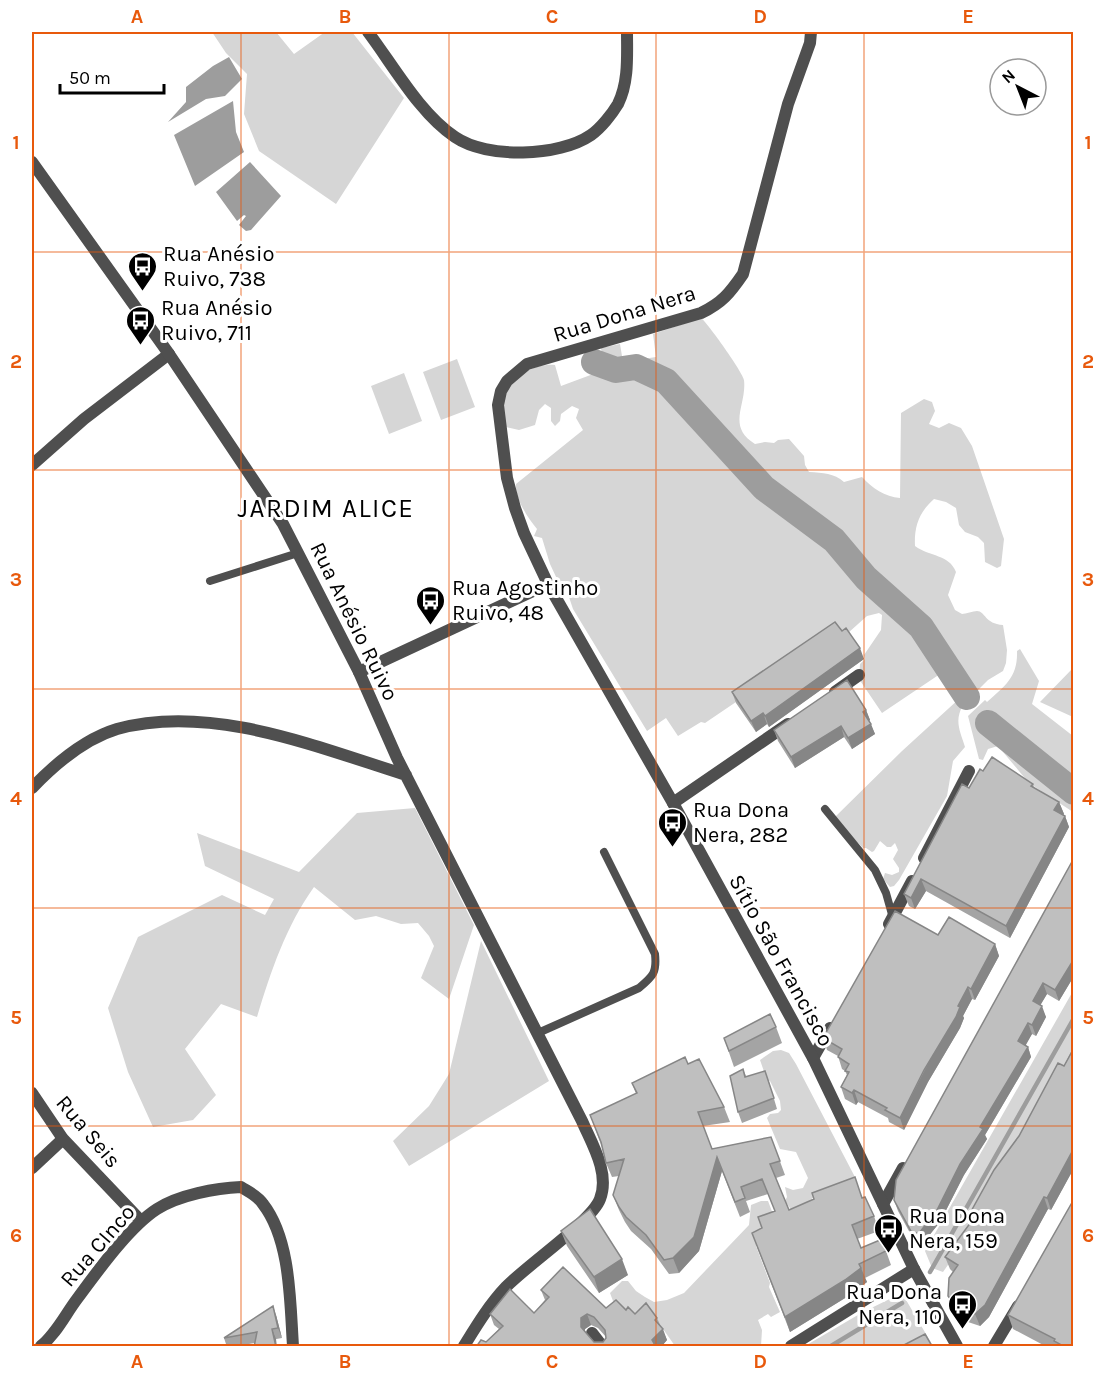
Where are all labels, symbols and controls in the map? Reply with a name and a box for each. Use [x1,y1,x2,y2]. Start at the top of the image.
text: A [131,5,144,28]
text: B [339,5,351,28]
text: C [546,5,558,28]
text: D [753,5,767,28]
text: E [962,5,974,28]
scale bar [60,57,164,95]
north arrow [988,57,1048,117]
text: N [998,65,1019,87]
text: 50 m [69,67,111,89]
text: 1 [12,131,20,154]
text: 1 [1084,131,1092,154]
place label: Rua Anésio Ruivo, 738 [163,241,274,292]
bus stop icon: Rua Anésio Ruivo, 738 [126,250,158,292]
street label: Rua Dona Nera [550,280,699,348]
place label: Rua Anésio Ruivo, 711 [161,295,272,346]
bus stop icon: Rua Anésio Ruivo, 711 [124,304,156,346]
text: 2 [10,350,22,373]
text: 2 [1082,350,1094,373]
district label: JARDIM ALICE [238,493,414,524]
street label: Rua Anésio Ruivo [304,538,404,705]
text: 3 [10,568,22,591]
text: 3 [1082,568,1094,591]
place label: Rua Agostinho Ruivo, 48 [452,575,598,626]
bus stop icon: Rua Agostinho Ruivo, 48 [415,584,447,626]
text: 4 [10,787,22,810]
text: 4 [1082,787,1094,810]
place label: Rua Dona Nera, 282 [693,797,789,848]
bus stop icon: Rua Dona Nera, 282 [656,806,688,848]
street label: Sítio São Francisco [723,870,839,1051]
text: 5 [10,1006,22,1029]
text: 5 [1082,1006,1094,1029]
street label: Rua Seis [50,1090,126,1173]
street label: Rua CInco [55,1199,141,1292]
place label: Rua Dona Nera, 159 [909,1203,1005,1254]
bus stop icon: Rua Dona Nera, 159 [872,1212,904,1254]
text: 6 [10,1224,22,1247]
text: 6 [1082,1224,1094,1247]
place label: Rua Dona Nera, 110 [846,1279,942,1330]
bus stop icon: Rua Dona Nera, 110 [947,1288,979,1330]
text: A [131,1350,144,1373]
text: B [339,1350,351,1373]
text: C [546,1350,558,1373]
text: D [753,1350,767,1373]
text: E [962,1350,974,1373]

